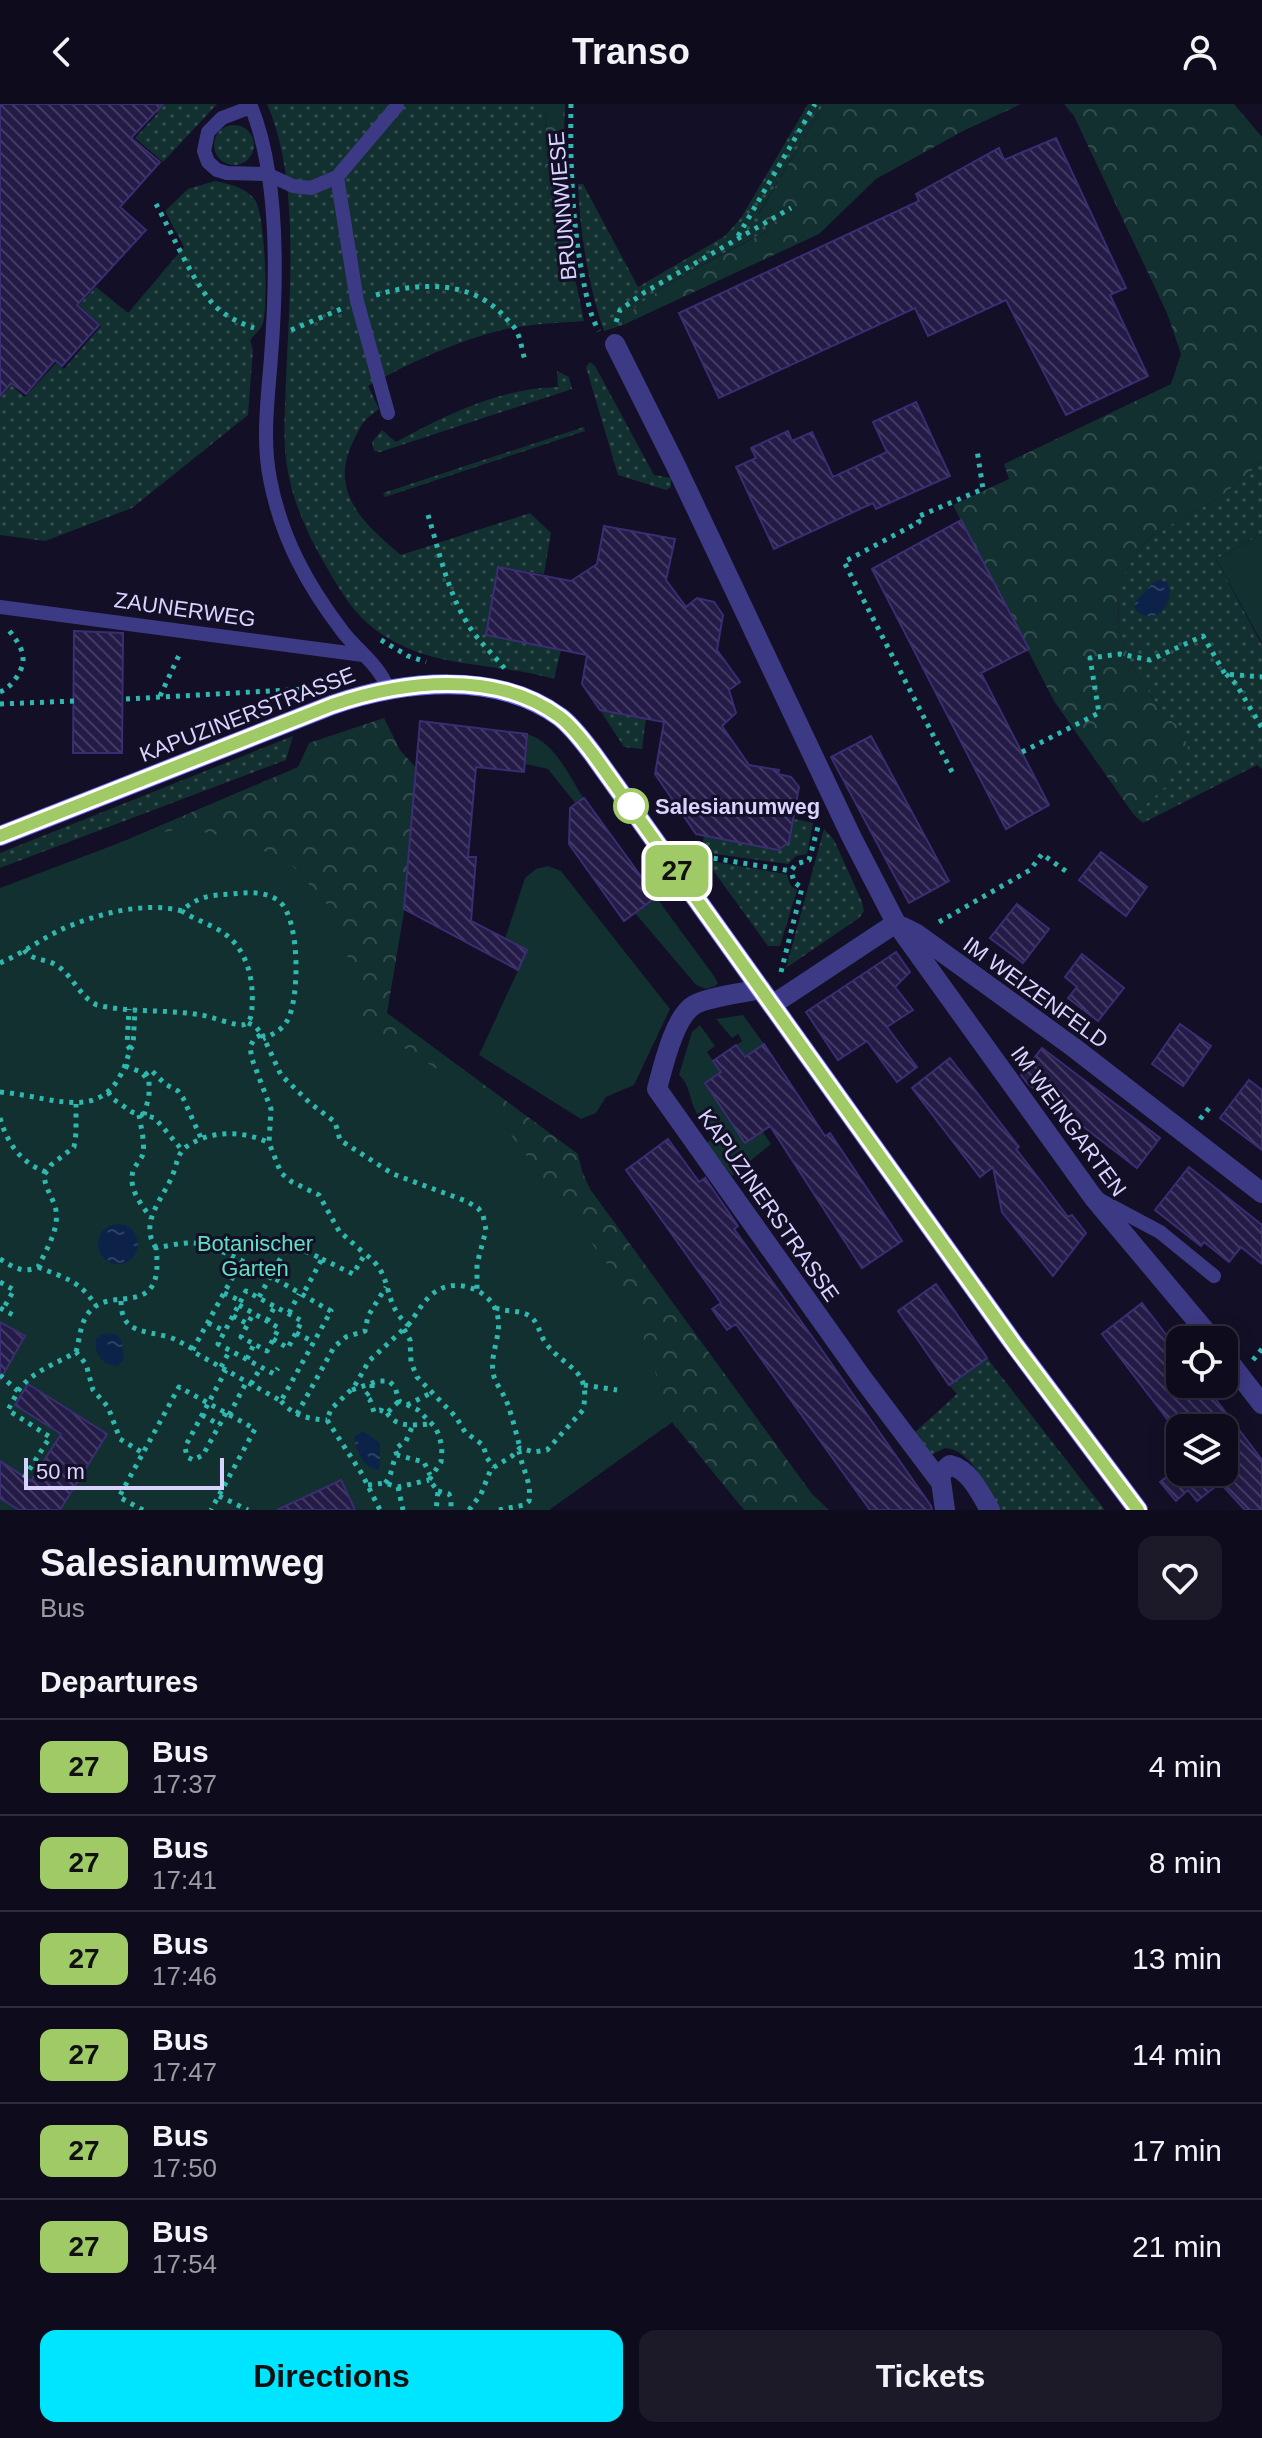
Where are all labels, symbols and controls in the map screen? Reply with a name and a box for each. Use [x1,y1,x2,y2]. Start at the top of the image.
icon: back [40,30,84,74]
icon: person [1178,30,1222,74]
text: Transo [572,31,690,72]
street label: BRUNNWIESE [544,131,581,281]
street label: ZAUNERWEG [113,587,257,632]
street label: KAPUZINERSTRASSE [136,662,358,767]
marker: Salesianumweg [614,789,648,823]
place label: Salesianumweg [655,794,820,819]
line badge: 27 [641,845,713,897]
text: 27 [661,855,693,886]
street label: IM WEIZENFELD [959,932,1113,1053]
street label: IM WEINGARTEN [1006,1041,1131,1201]
street label: KAPUZINERSTRASSE [693,1104,844,1306]
park label: Botanischer Garten [197,1231,313,1281]
map controls [1166,1326,1238,1486]
button: locate [1166,1326,1238,1398]
button: layers [1166,1414,1238,1486]
scale bar [24,1454,224,1490]
text: 50 m [36,1459,85,1484]
button: heart [1138,1536,1222,1620]
text: Salesianumweg [40,1542,325,1584]
text: Bus [40,1593,85,1623]
text: Departures [40,1665,198,1698]
text: Bus [152,1735,209,1768]
text: 4 min [1149,1750,1222,1783]
text: 27 [68,1751,100,1782]
text: 17:37 [152,1769,217,1799]
text: Bus [152,1831,209,1864]
text: 8 min [1149,1846,1222,1879]
text: 27 [68,1847,100,1878]
text: 17:41 [152,1865,217,1895]
text: Bus [152,1927,209,1960]
text: 13 min [1132,1942,1222,1975]
text: 27 [68,1943,100,1974]
text: 17:46 [152,1961,217,1991]
text: Bus [152,2023,209,2056]
text: 14 min [1132,2038,1222,2071]
text: 27 [68,2039,100,2070]
text: 17:47 [152,2057,217,2087]
text: Bus [152,2119,209,2152]
text: 17 min [1132,2134,1222,2167]
text: 27 [68,2135,100,2166]
text: 17:50 [152,2153,217,2183]
text: Bus [152,2215,209,2248]
text: 21 min [1132,2230,1222,2263]
text: 27 [68,2231,100,2262]
text: 17:54 [152,2249,217,2279]
button: Directions [40,2330,623,2422]
button: Tickets [639,2330,1222,2422]

